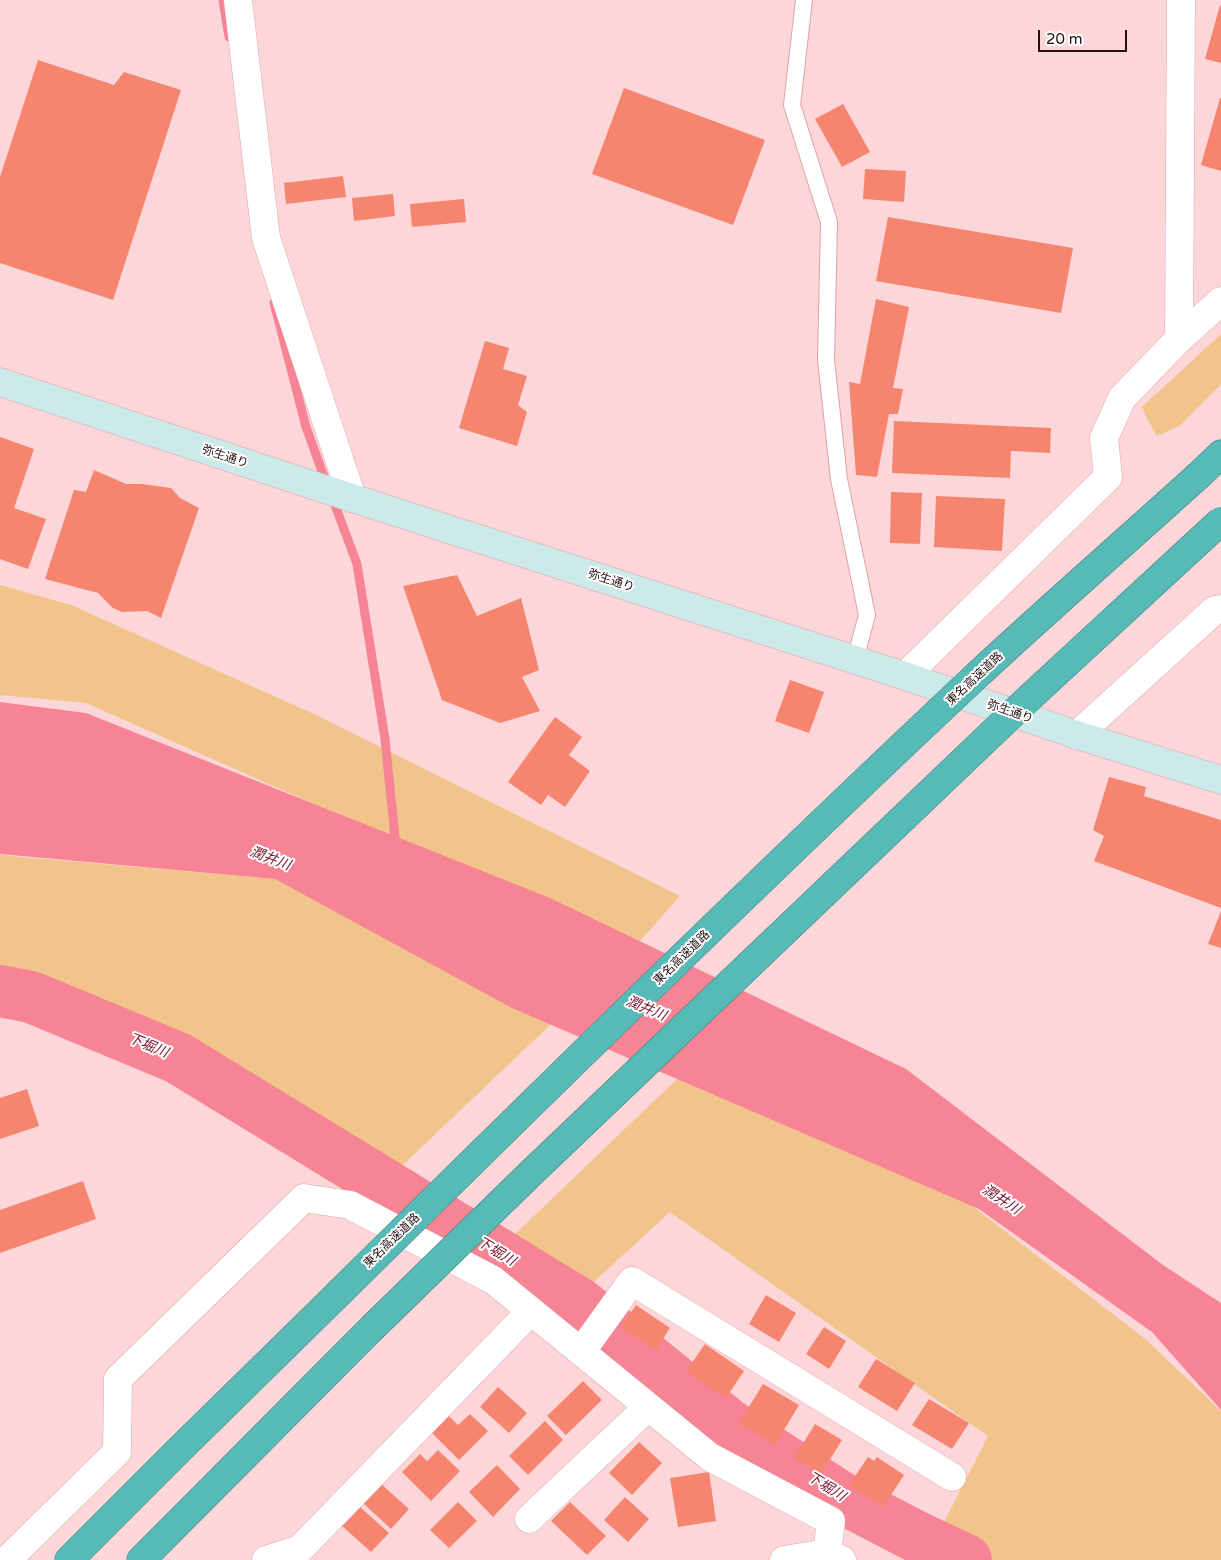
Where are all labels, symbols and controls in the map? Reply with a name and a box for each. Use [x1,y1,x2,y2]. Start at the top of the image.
scale bar [1041,20,1130,52]
text: 20 m [1046,30,1083,48]
street label: 弥生通り [200,443,250,471]
street label: 弥生通り [586,567,636,595]
street label: 東名高速道路 [944,649,1006,709]
street label: 弥生通り [985,697,1035,727]
water label: 潤井川 [247,844,293,874]
street label: 東名高速道路 [651,928,713,988]
water label: 潤井川 [623,993,669,1025]
water label: 下堀川 [125,1030,171,1062]
water label: 潤井川 [979,1182,1023,1218]
street label: 東名高速道路 [361,1211,423,1271]
water label: 下堀川 [474,1234,518,1270]
water label: 下堀川 [804,1469,848,1505]

